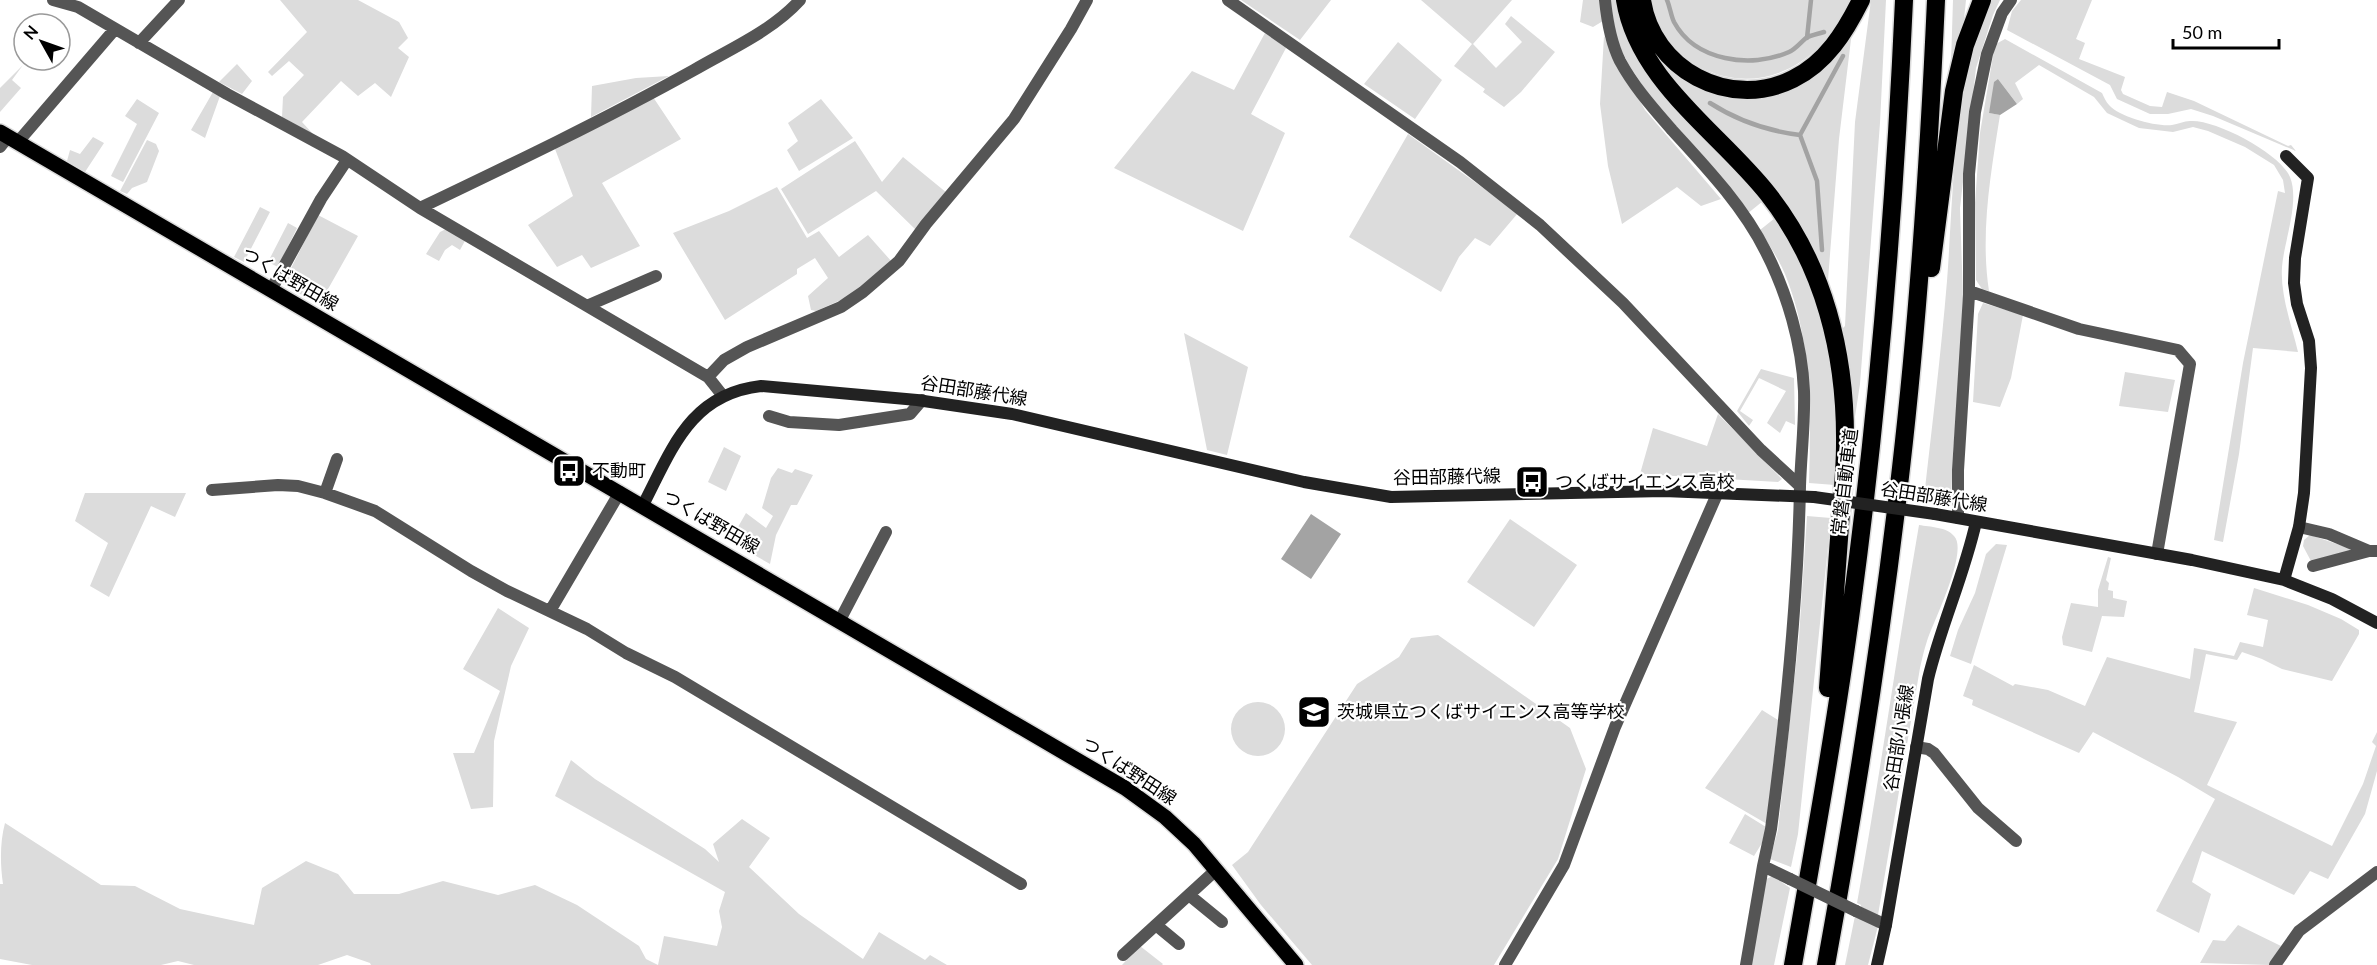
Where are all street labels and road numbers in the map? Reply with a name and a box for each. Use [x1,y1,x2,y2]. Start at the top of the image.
street label: つくば野田線 [238,242,343,315]
street label: 谷田部藤代線 [919,371,1029,409]
street label: 常磐自動車道 [1827,427,1862,537]
street label: 谷田部藤代線 [1393,464,1501,488]
street label: 谷田部藤代線 [1879,477,1989,515]
street label: つくば野田線 [659,485,764,558]
street label: 谷田部小張線 [1879,683,1917,793]
street label: つくば野田線 [1078,732,1181,809]

